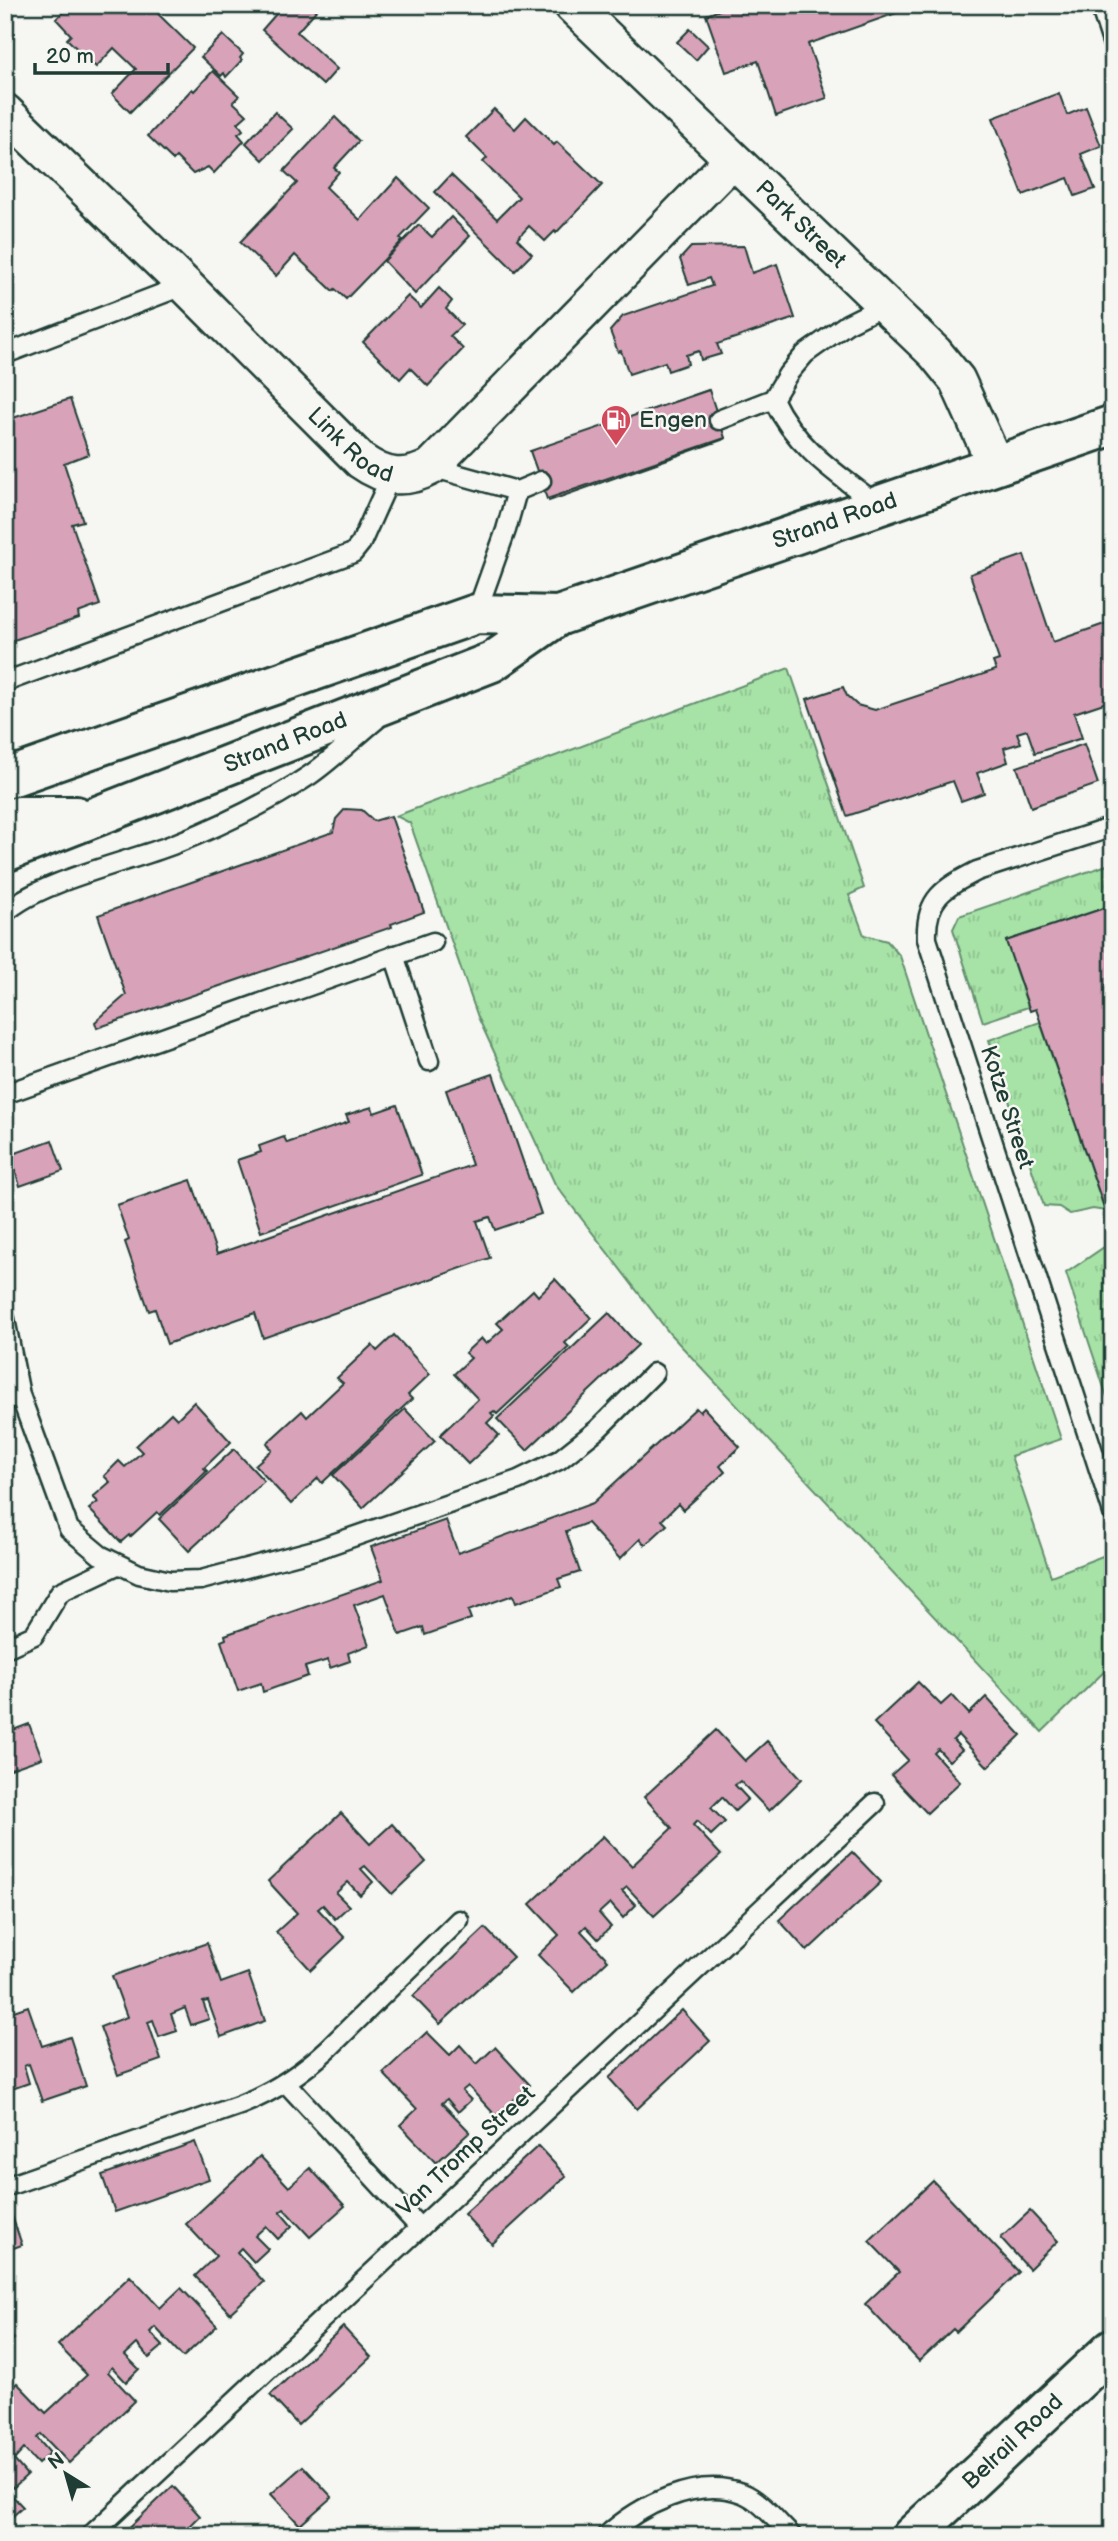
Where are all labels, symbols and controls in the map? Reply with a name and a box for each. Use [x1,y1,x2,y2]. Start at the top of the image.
scale bar [35,32,168,76]
text: 20 m [46,44,94,69]
street label: Park Street [750,174,852,274]
street label: Link Road [302,402,396,489]
fuel station icon: Engen [599,403,633,447]
place label: Engen [639,406,707,434]
street label: Strand Road [769,486,901,555]
street label: Strand Road [220,706,351,779]
street label: Kotze Street [974,1042,1040,1172]
street label: Van Tromp Street [391,2080,541,2222]
street label: Belrail Road [957,2388,1069,2496]
north arrow [32,2440,102,2510]
text: N [44,2448,69,2475]

